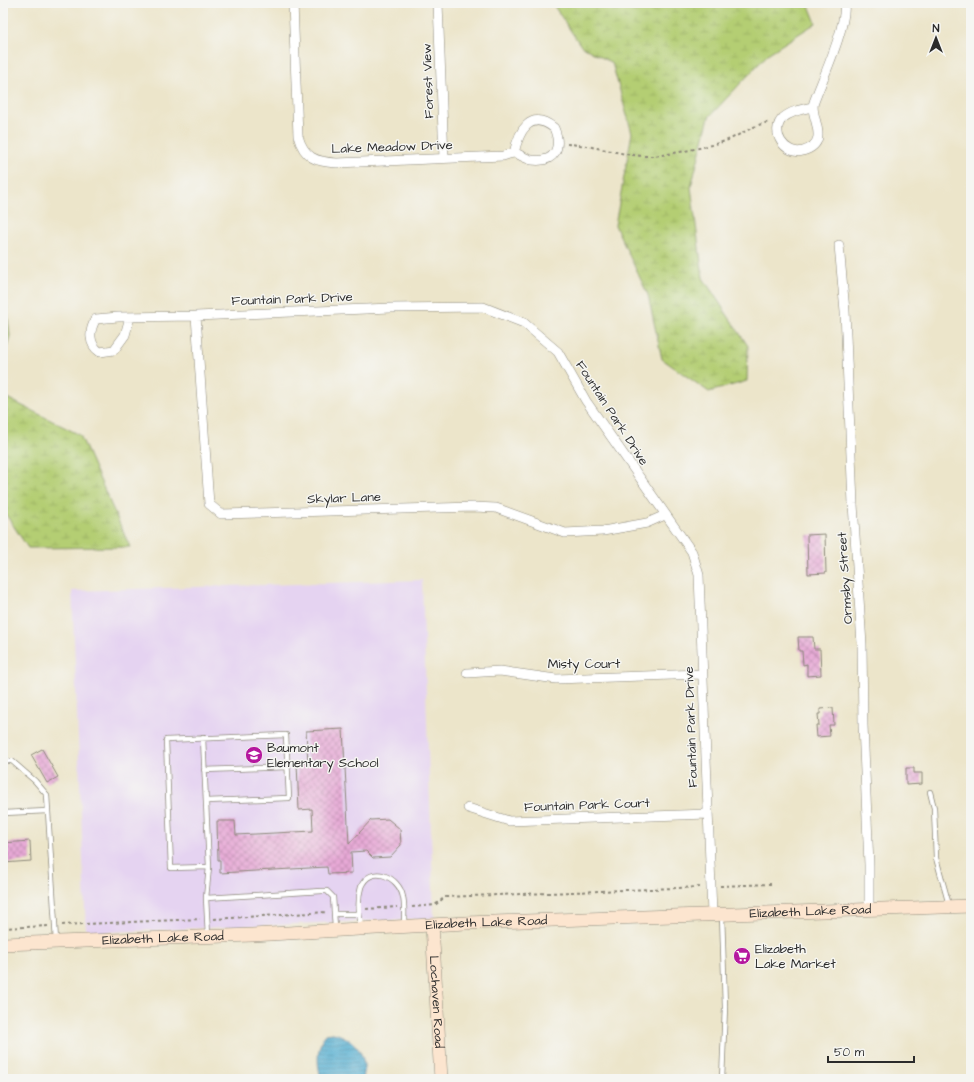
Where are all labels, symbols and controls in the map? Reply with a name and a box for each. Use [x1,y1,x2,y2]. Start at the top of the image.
north arrow [916,18,956,58]
text: N [933,21,940,36]
street label: Forest View [418,43,438,119]
street label: Lake Meadow Drive [331,136,453,158]
street label: Fountain Park Drive [231,288,353,310]
street label: Fountain Park Drive [571,357,653,469]
street label: Skylar Lane [307,488,381,509]
street label: Ormsby Street [833,531,858,625]
street label: Misty Court [548,655,621,674]
street label: Fountain Park Drive [680,666,702,788]
place label: Baumont Elementary School [267,739,379,773]
school or university icon: Baumont Elementary School [244,745,264,765]
street label: Fountain Park Court [524,794,651,816]
street label: Elizabeth Lake Road [749,900,872,922]
street label: Elizabeth Lake Road [425,911,548,934]
street label: Elizabeth Lake Road [102,927,224,949]
place label: Elizabeth Lake Market [755,940,836,973]
supermarket icon: Elizabeth Lake Market [732,946,752,966]
street label: Lochaven Road [425,955,448,1049]
scale bar [828,1038,914,1064]
text: 50 m [834,1044,865,1061]

